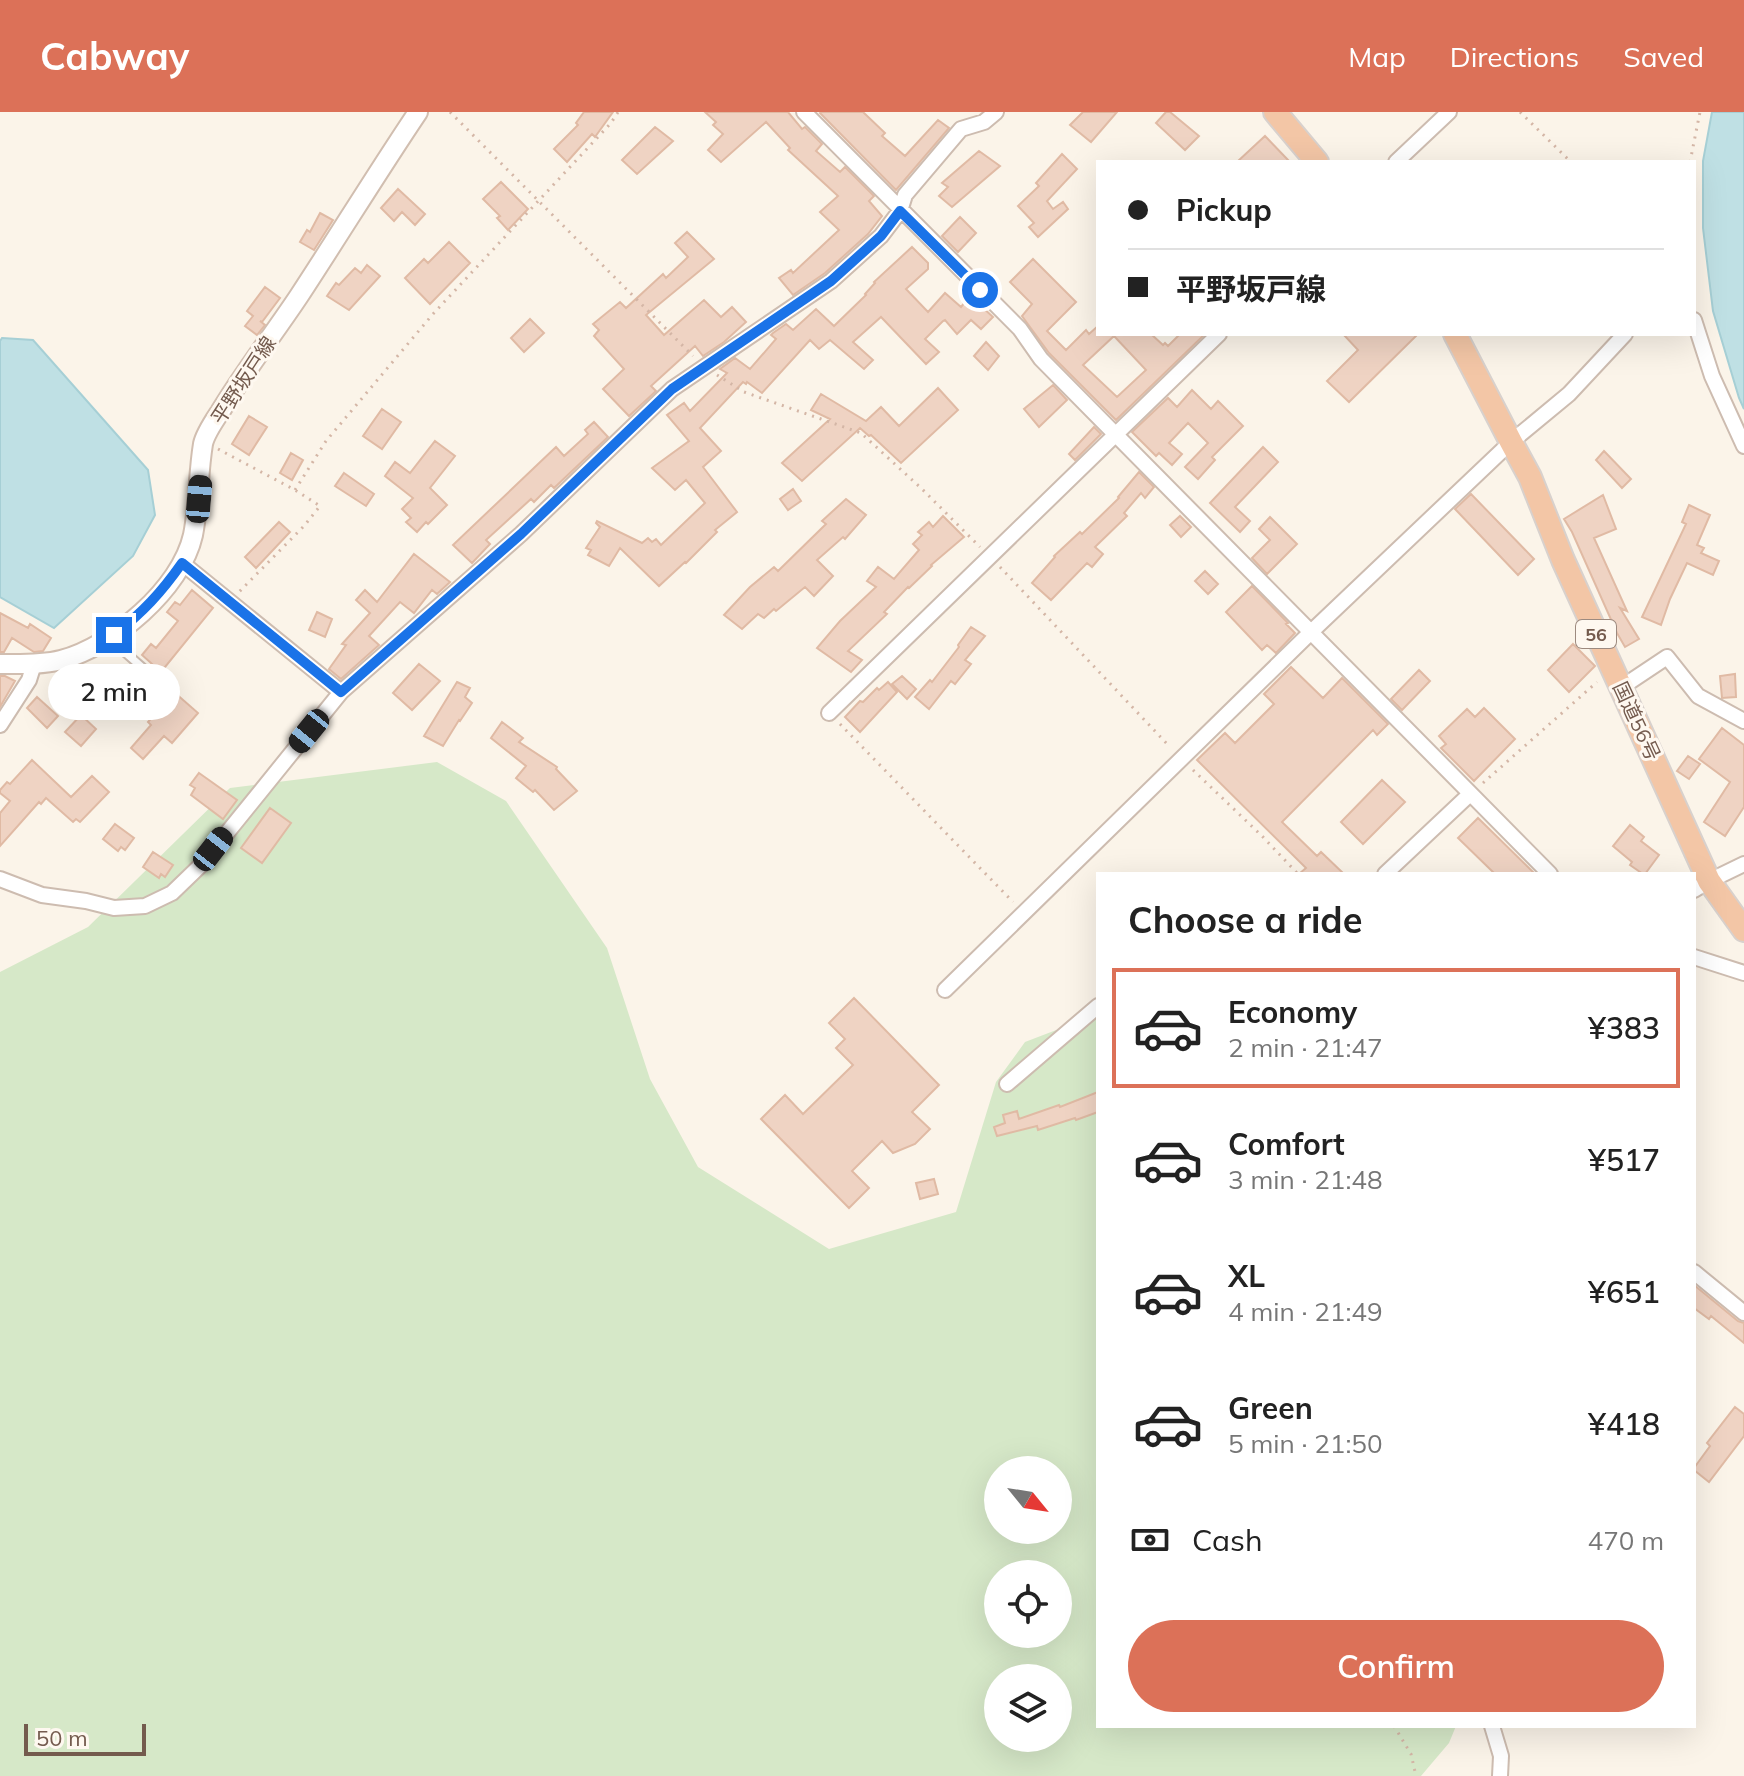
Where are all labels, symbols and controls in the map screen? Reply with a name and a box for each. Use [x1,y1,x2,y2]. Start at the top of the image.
text: Cabway [40,32,189,80]
text: Map [1348,39,1406,74]
text: Directions [1450,39,1579,74]
text: Saved [1623,39,1704,74]
text: Pickup [1176,191,1272,229]
text: 平野坂戸線 [1176,270,1326,308]
route start [962,272,998,308]
street label: 平野坂戸線 [205,331,281,429]
car [185,474,213,524]
route end [96,617,132,653]
road number: 56 [1576,620,1616,648]
callout: 2 min [48,663,180,719]
text: 2 min [80,675,148,708]
street label: 国道56号 [1608,678,1666,764]
car [285,705,333,757]
car [189,823,237,875]
text: Choose a ride [1128,897,1362,942]
icon: car [1132,992,1204,1064]
text: Economy [1228,993,1357,1031]
text: ¥383 [1588,1009,1660,1047]
text: 2 min · 21:47 [1228,1031,1383,1064]
icon: car [1132,1124,1204,1196]
text: Comfort [1228,1125,1345,1163]
text: ¥517 [1588,1141,1660,1179]
text: 3 min · 21:48 [1228,1163,1383,1196]
icon: car [1132,1256,1204,1328]
text: XL [1228,1257,1265,1295]
text: ¥651 [1588,1273,1660,1311]
text: 4 min · 21:49 [1228,1295,1383,1328]
icon: car [1132,1388,1204,1460]
text: Green [1228,1389,1313,1427]
text: ¥418 [1588,1405,1660,1443]
text: 5 min · 21:50 [1228,1427,1383,1460]
north arrow [984,1456,1072,1544]
map controls [984,1456,1072,1752]
icon: cash [1128,1518,1172,1562]
text: Cash [1192,1521,1263,1559]
text: 470 m [1588,1524,1664,1557]
button: locate [984,1560,1072,1648]
button: Confirm [1128,1620,1664,1712]
button: layers [984,1664,1072,1752]
scale bar [24,1720,146,1756]
text: 50 m [36,1724,87,1752]

